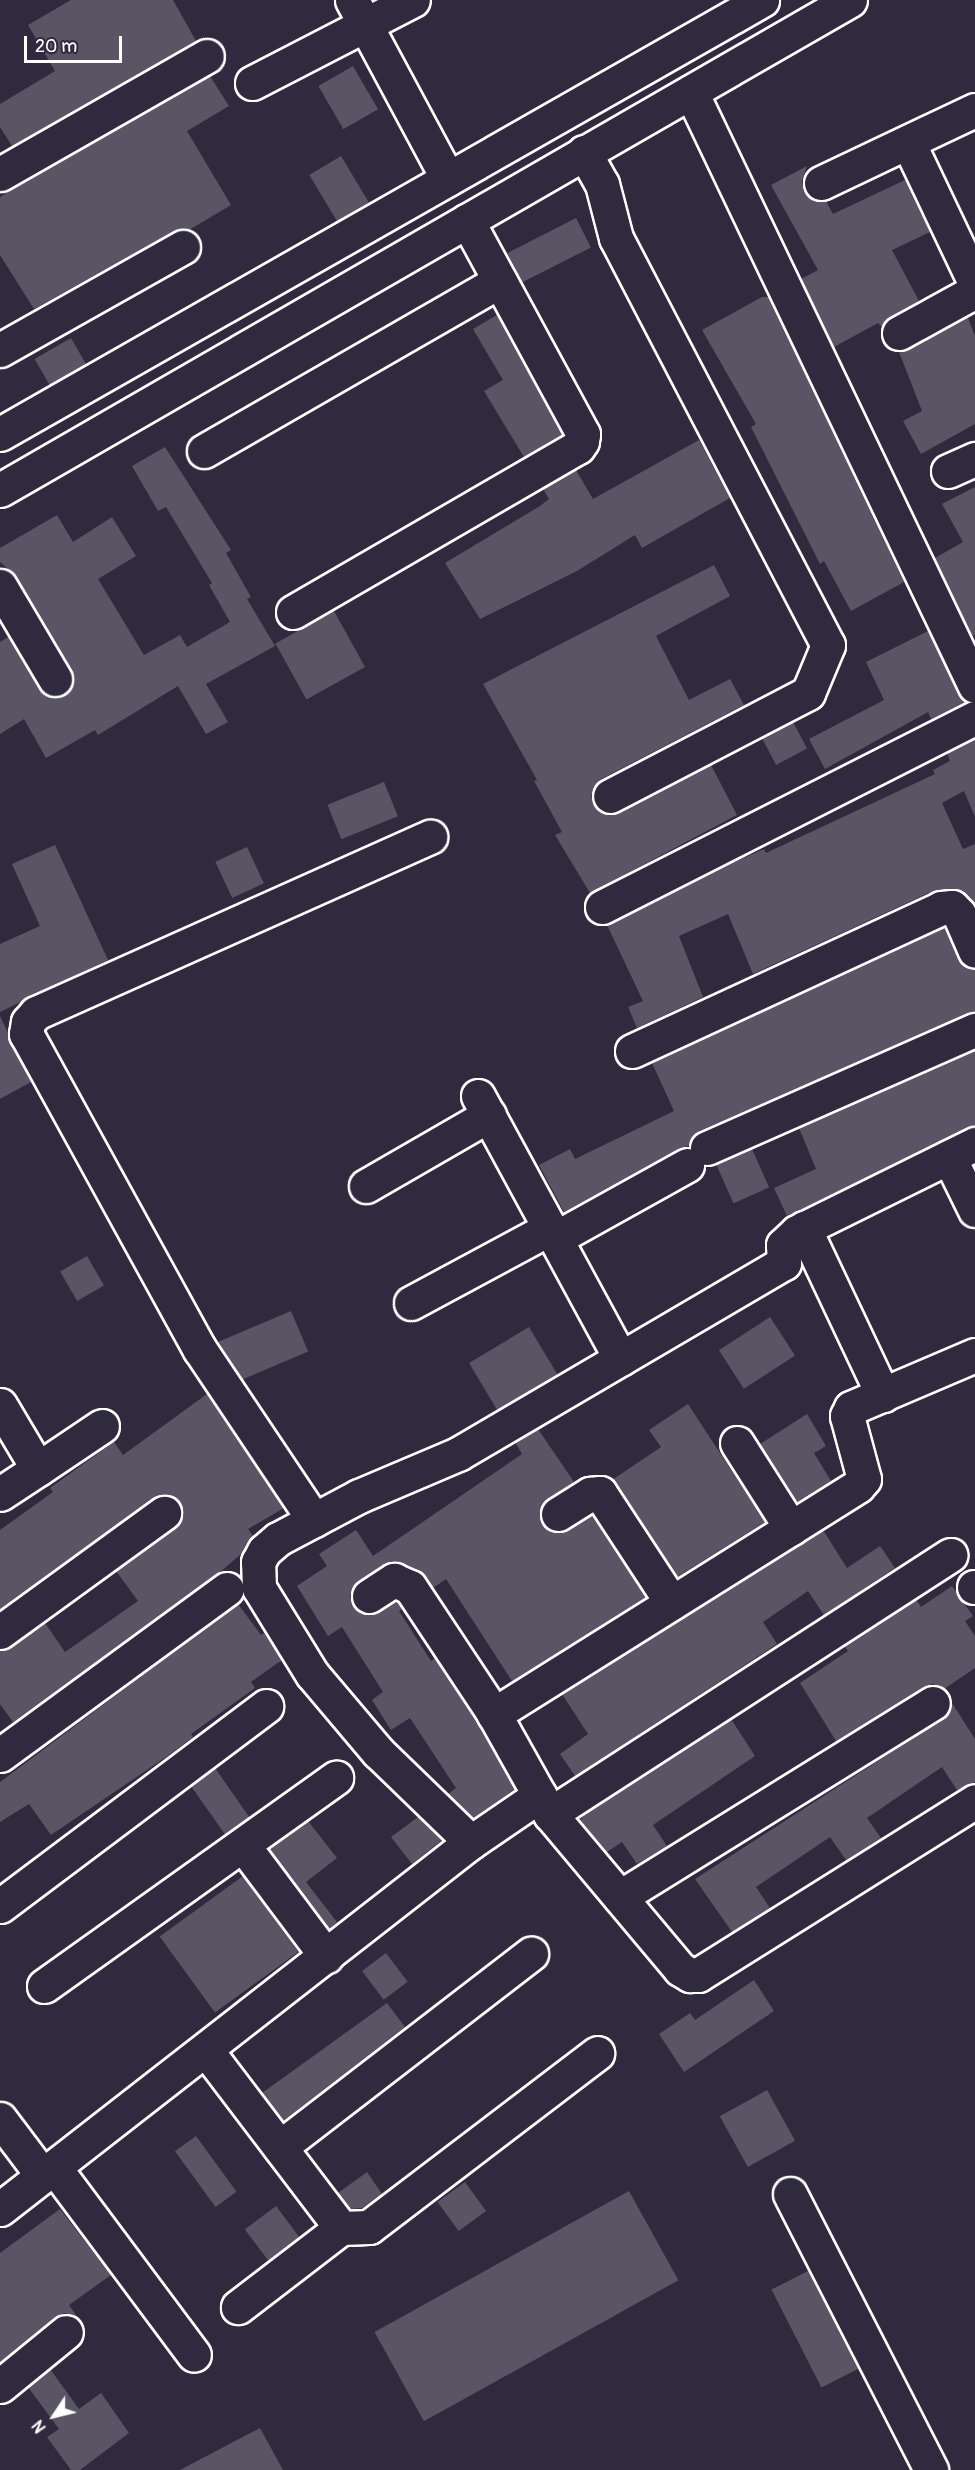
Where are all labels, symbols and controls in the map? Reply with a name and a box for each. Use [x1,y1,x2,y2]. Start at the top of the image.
scale bar [27,24,124,62]
text: 20 m [35,35,77,58]
north arrow [24,2386,84,2446]
text: N [28,2416,51,2437]

